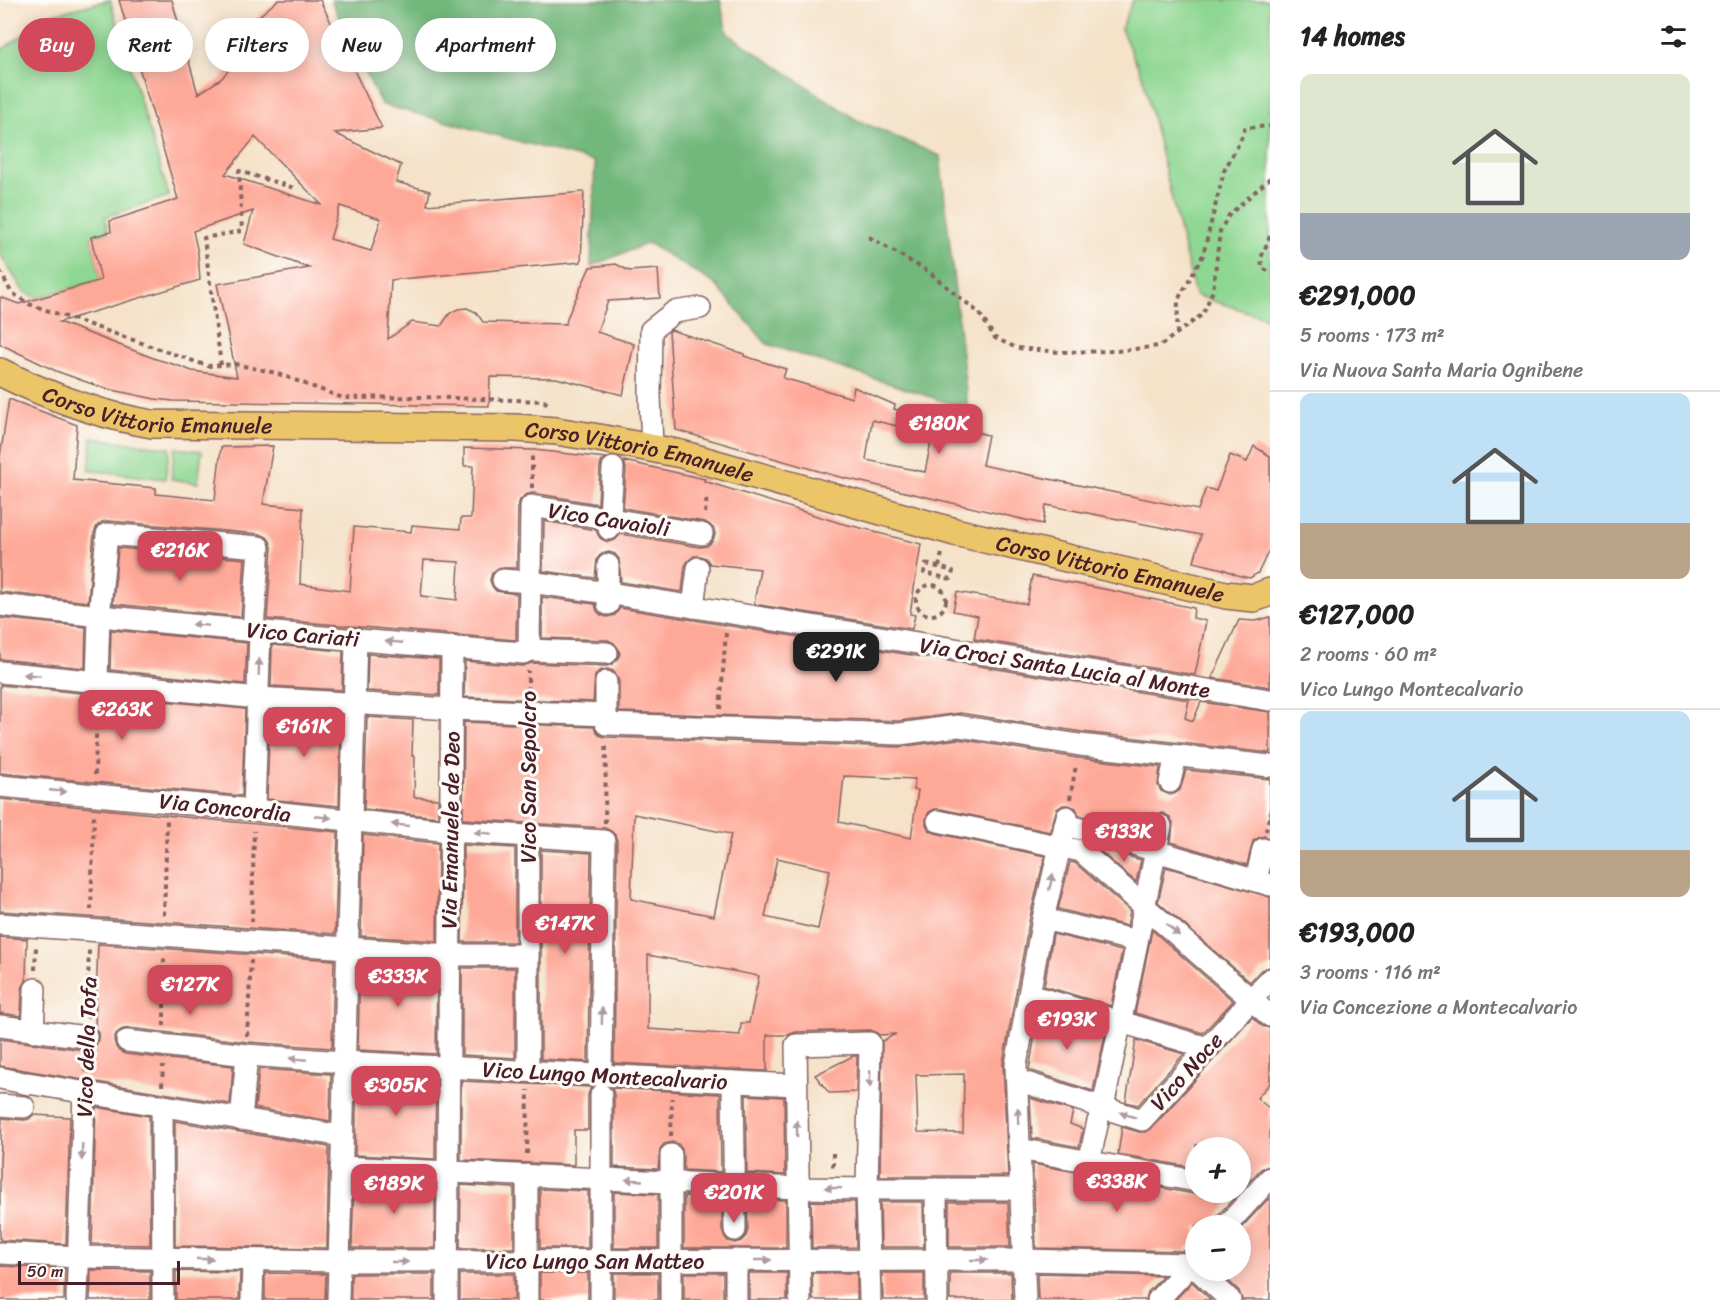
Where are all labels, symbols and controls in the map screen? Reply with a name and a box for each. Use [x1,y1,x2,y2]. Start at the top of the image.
text: 14 homes [1300,13,1405,59]
chip: Buy [18,18,95,72]
chip: Rent [107,18,193,72]
chip: Filters [205,18,309,72]
chip: New [321,18,403,72]
chip: Apartment [415,18,556,72]
icon: filters [1657,20,1690,53]
icon: home [1441,113,1549,221]
text: €291,000 [1300,272,1416,318]
text: 5 rooms · 173 m² [1300,318,1445,353]
text: Via Nuova Santa Maria Ognibene [1300,353,1583,388]
street label: Corso Vittorio Emanuele [36,375,273,445]
pin: €180K [897,404,981,455]
text: €180K [910,406,968,441]
street label: Corso Vittorio Emanuele [524,410,759,494]
icon: home [1441,432,1549,540]
street label: Vico Cavaioli [545,491,673,548]
street label: Corso Vittorio Emanuele [992,523,1228,614]
pin: €216K [138,531,222,582]
text: €216K [152,533,208,568]
text: €127,000 [1300,591,1415,637]
street label: Vico Cariati [245,610,362,659]
one-way arrow [190,620,209,630]
street label: Via Croci Santa Lucia al Monte [917,625,1213,710]
pin: €291K [794,632,878,683]
text: €291K [807,634,865,669]
one-way arrow [385,637,404,647]
text: 2 rooms · 60 m² [1300,637,1437,672]
one-way arrow [254,658,264,677]
one-way arrow [23,670,42,680]
text: Vico Lungo Montecalvario [1300,672,1523,707]
pin: €263K [80,690,164,741]
street label: Vico San Sepolcro [509,691,548,863]
text: €263K [92,692,152,727]
pin: €161K [262,707,346,758]
text: €161K [277,709,331,744]
street label: Via Emanuele de Deo [429,731,472,929]
icon: home [1441,750,1549,858]
street label: Via Concordia [157,781,293,834]
one-way arrow [49,786,68,796]
one-way arrow [313,812,332,822]
pin: €133K [1082,812,1166,863]
text: €133K [1096,814,1152,849]
one-way arrow [391,820,410,830]
one-way arrow [474,829,493,838]
one-way arrow [1047,873,1057,891]
pin: €147K [523,904,607,955]
text: €147K [536,906,594,941]
text: €193,000 [1300,909,1415,955]
one-way arrow [1165,923,1180,937]
text: 3 rooms · 116 m² [1300,955,1441,990]
pin: €333K [356,957,440,1008]
text: €333K [369,959,427,994]
pin: €127K [148,965,232,1016]
text: €127K [162,967,218,1002]
street label: Vico della Tofa [65,976,108,1118]
text: Via Concezione a Montecalvario [1300,990,1577,1025]
pin: €193K [1025,1000,1109,1051]
text: €193K [1038,1002,1096,1037]
one-way arrow [597,1007,607,1026]
street label: Vico Noce [1140,1023,1233,1120]
street label: Vico Lungo Montecalvario [481,1050,729,1101]
one-way arrow [288,1054,307,1064]
pin: €305K [354,1066,438,1117]
text: €305K [365,1068,427,1103]
one-way arrow [865,1070,874,1089]
one-way arrow [1014,1106,1023,1125]
one-way arrow [1119,1110,1137,1119]
one-way arrow [792,1120,802,1139]
map controls [1185,1137,1251,1281]
button: + [1185,1137,1251,1203]
one-way arrow [77,1142,87,1161]
pin: €338K [1075,1162,1159,1213]
pin: €189K [352,1164,436,1215]
text: €338K [1087,1164,1147,1199]
text: €189K [365,1166,423,1201]
pin: €201K [692,1173,776,1224]
text: €201K [705,1175,763,1210]
one-way arrow [625,1176,644,1185]
one-way arrow [823,1184,842,1193]
button: − [1185,1215,1251,1281]
street label: Vico Lungo San Matteo [486,1242,704,1281]
one-way arrow [196,1255,215,1264]
one-way arrow [754,1255,773,1265]
one-way arrow [970,1255,989,1265]
text: 50 m [27,1257,63,1286]
one-way arrow [391,1257,410,1266]
scale bar [18,1258,180,1286]

